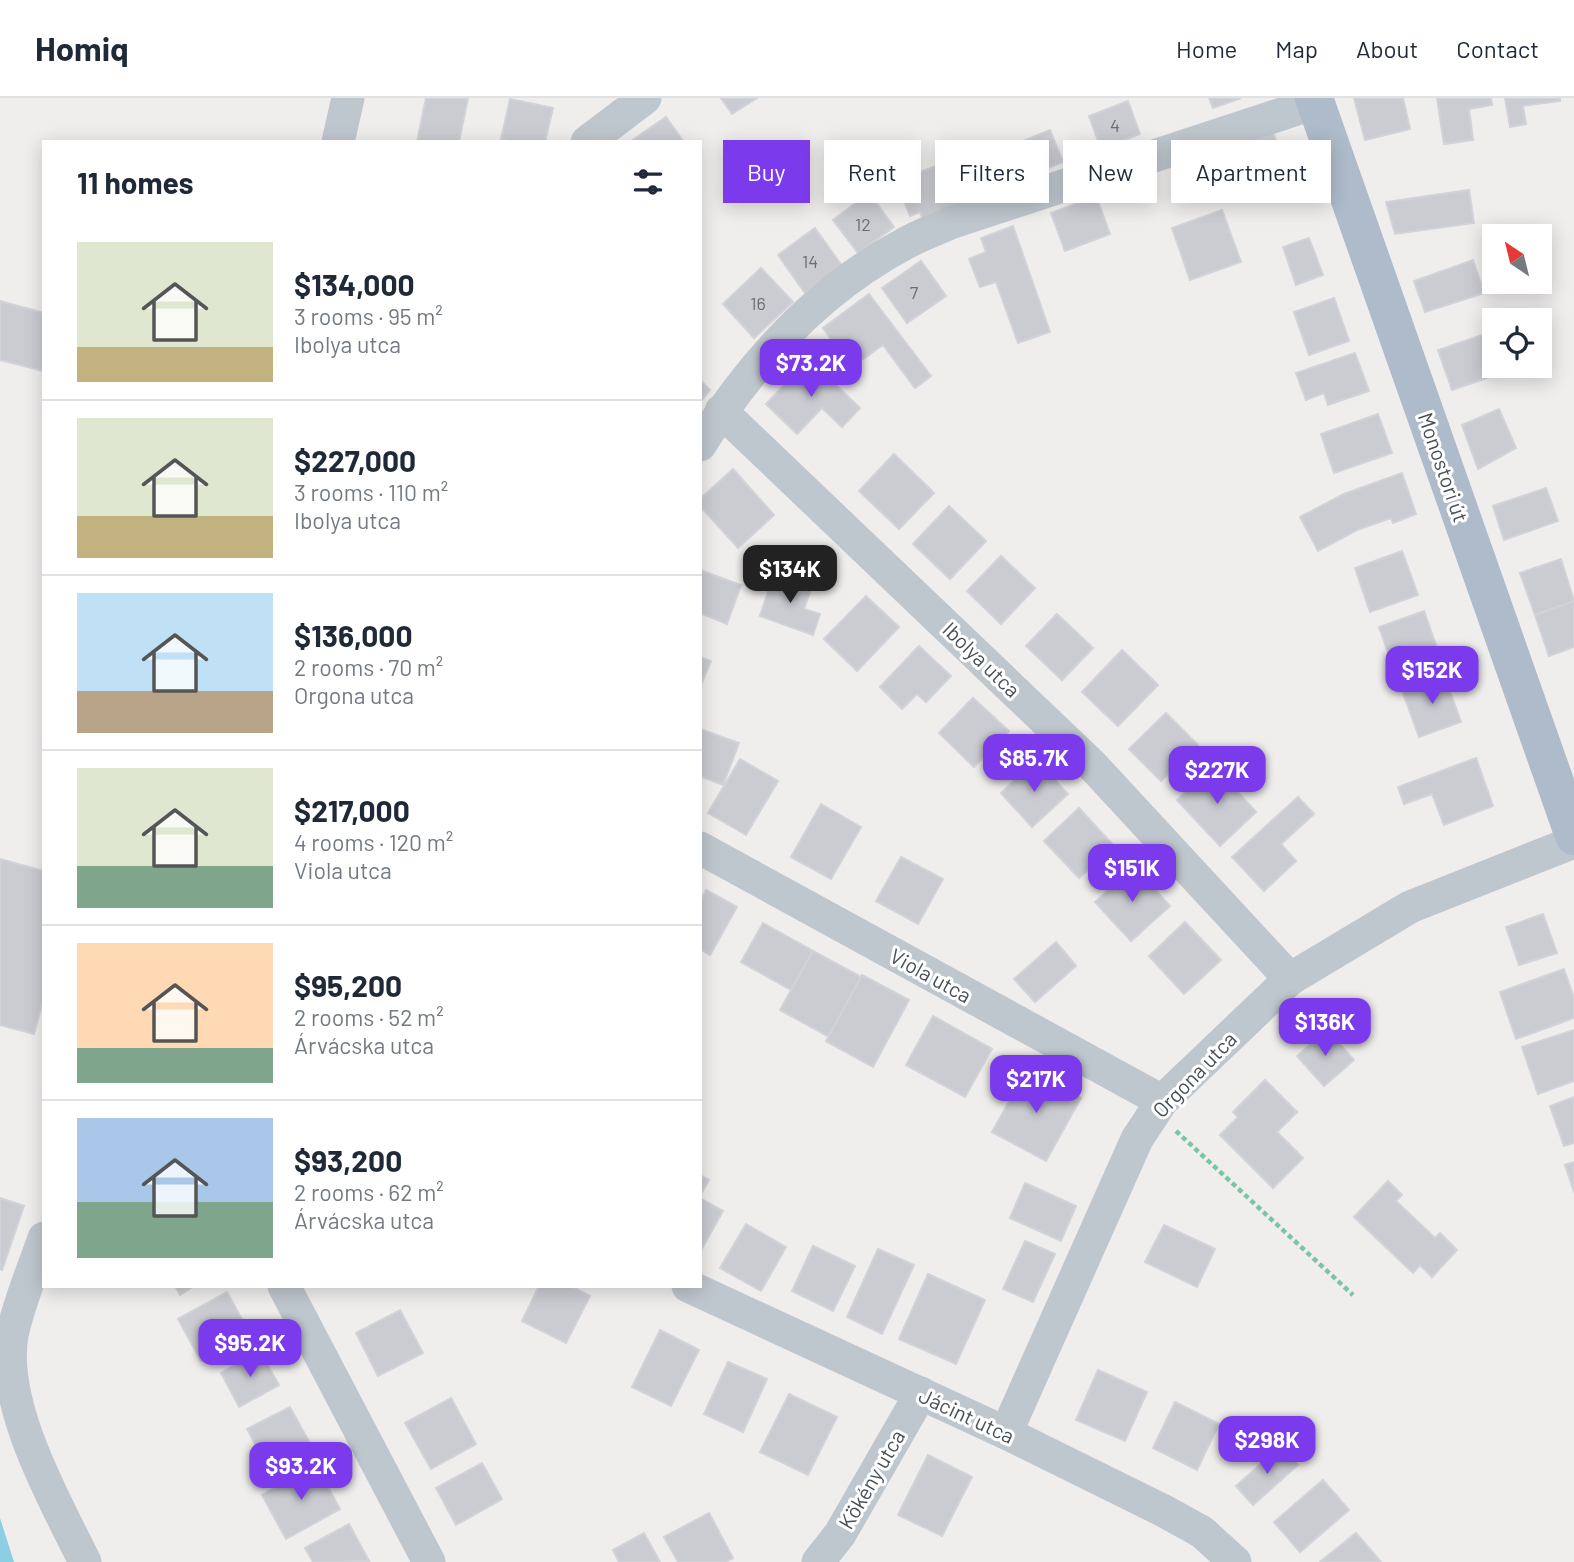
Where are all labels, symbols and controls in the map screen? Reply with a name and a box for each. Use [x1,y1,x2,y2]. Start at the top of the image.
text: Homiq [35,28,129,68]
text: Home [1176,34,1237,63]
text: Map [1275,34,1318,63]
text: About [1356,34,1418,63]
text: Contact [1456,34,1539,63]
house number: 4 [1110,114,1120,136]
chip: Buy [723,140,810,203]
chip: Rent [824,140,921,203]
chip: Filters [935,140,1049,203]
chip: New [1063,140,1157,203]
chip: Apartment [1171,140,1331,203]
icon: filters [629,163,667,201]
text: 11 homes [77,164,194,200]
house number: 12 [855,213,871,235]
north arrow [1482,224,1552,294]
map controls [1482,224,1552,378]
house number: 14 [802,250,818,272]
text: $134,000 [294,266,415,302]
icon: home [133,270,217,354]
house number: 7 [910,281,919,303]
house number: 16 [750,292,766,314]
text: 3 rooms · 95 m² [294,302,443,330]
button: locate [1482,308,1552,378]
text: Ibolya utca [294,330,401,358]
pin: $73.2K [754,340,868,399]
text: $73.2K [776,348,846,376]
street label: Monostori út [1414,409,1474,525]
text: $227,000 [294,442,416,478]
icon: home [133,446,217,530]
text: 3 rooms · 110 m² [294,478,448,506]
text: Ibolya utca [294,506,401,534]
pin: $134K [741,546,839,605]
text: $134K [759,554,821,582]
street label: Ibolya utca [938,616,1026,702]
text: $136,000 [294,617,413,653]
icon: home [133,621,217,705]
pin: $152K [1383,646,1481,706]
text: 2 rooms · 70 m² [294,653,443,681]
text: $152K [1402,655,1462,683]
text: Orgona utca [294,681,414,709]
pin: $85.7K [977,734,1091,794]
text: $85.7K [999,743,1069,771]
pin: $227K [1168,746,1266,806]
text: $227K [1185,755,1249,783]
text: $217,000 [294,792,410,828]
icon: home [133,796,217,880]
text: 4 rooms · 120 m² [294,828,453,856]
pin: $151K [1083,844,1181,904]
text: $151K [1104,853,1160,881]
text: Viola utca [294,856,392,884]
street label: Viola utca [886,942,976,1008]
text: $95,200 [294,967,402,1003]
icon: home [133,971,217,1055]
pin: $136K [1276,998,1374,1058]
text: 2 rooms · 52 m² [294,1003,444,1031]
text: $136K [1295,1007,1355,1035]
street label: Orgona utca [1147,1026,1241,1122]
text: Árvácska utca [294,1031,434,1059]
pin: $217K [987,1056,1085,1115]
text: $217K [1006,1064,1066,1092]
text: $93,200 [294,1142,402,1178]
icon: home [133,1146,217,1230]
text: 2 rooms · 62 m² [294,1178,444,1206]
text: Árvácska utca [294,1206,434,1234]
pin: $95.2K [193,1320,307,1379]
text: $95.2K [214,1328,286,1356]
street label: Jácint utca [915,1382,1019,1448]
pin: $298K [1218,1416,1316,1476]
street label: Kökény utca [833,1425,909,1533]
text: $298K [1234,1425,1300,1453]
pin: $93.2K [244,1442,358,1502]
text: $93.2K [265,1451,337,1479]

